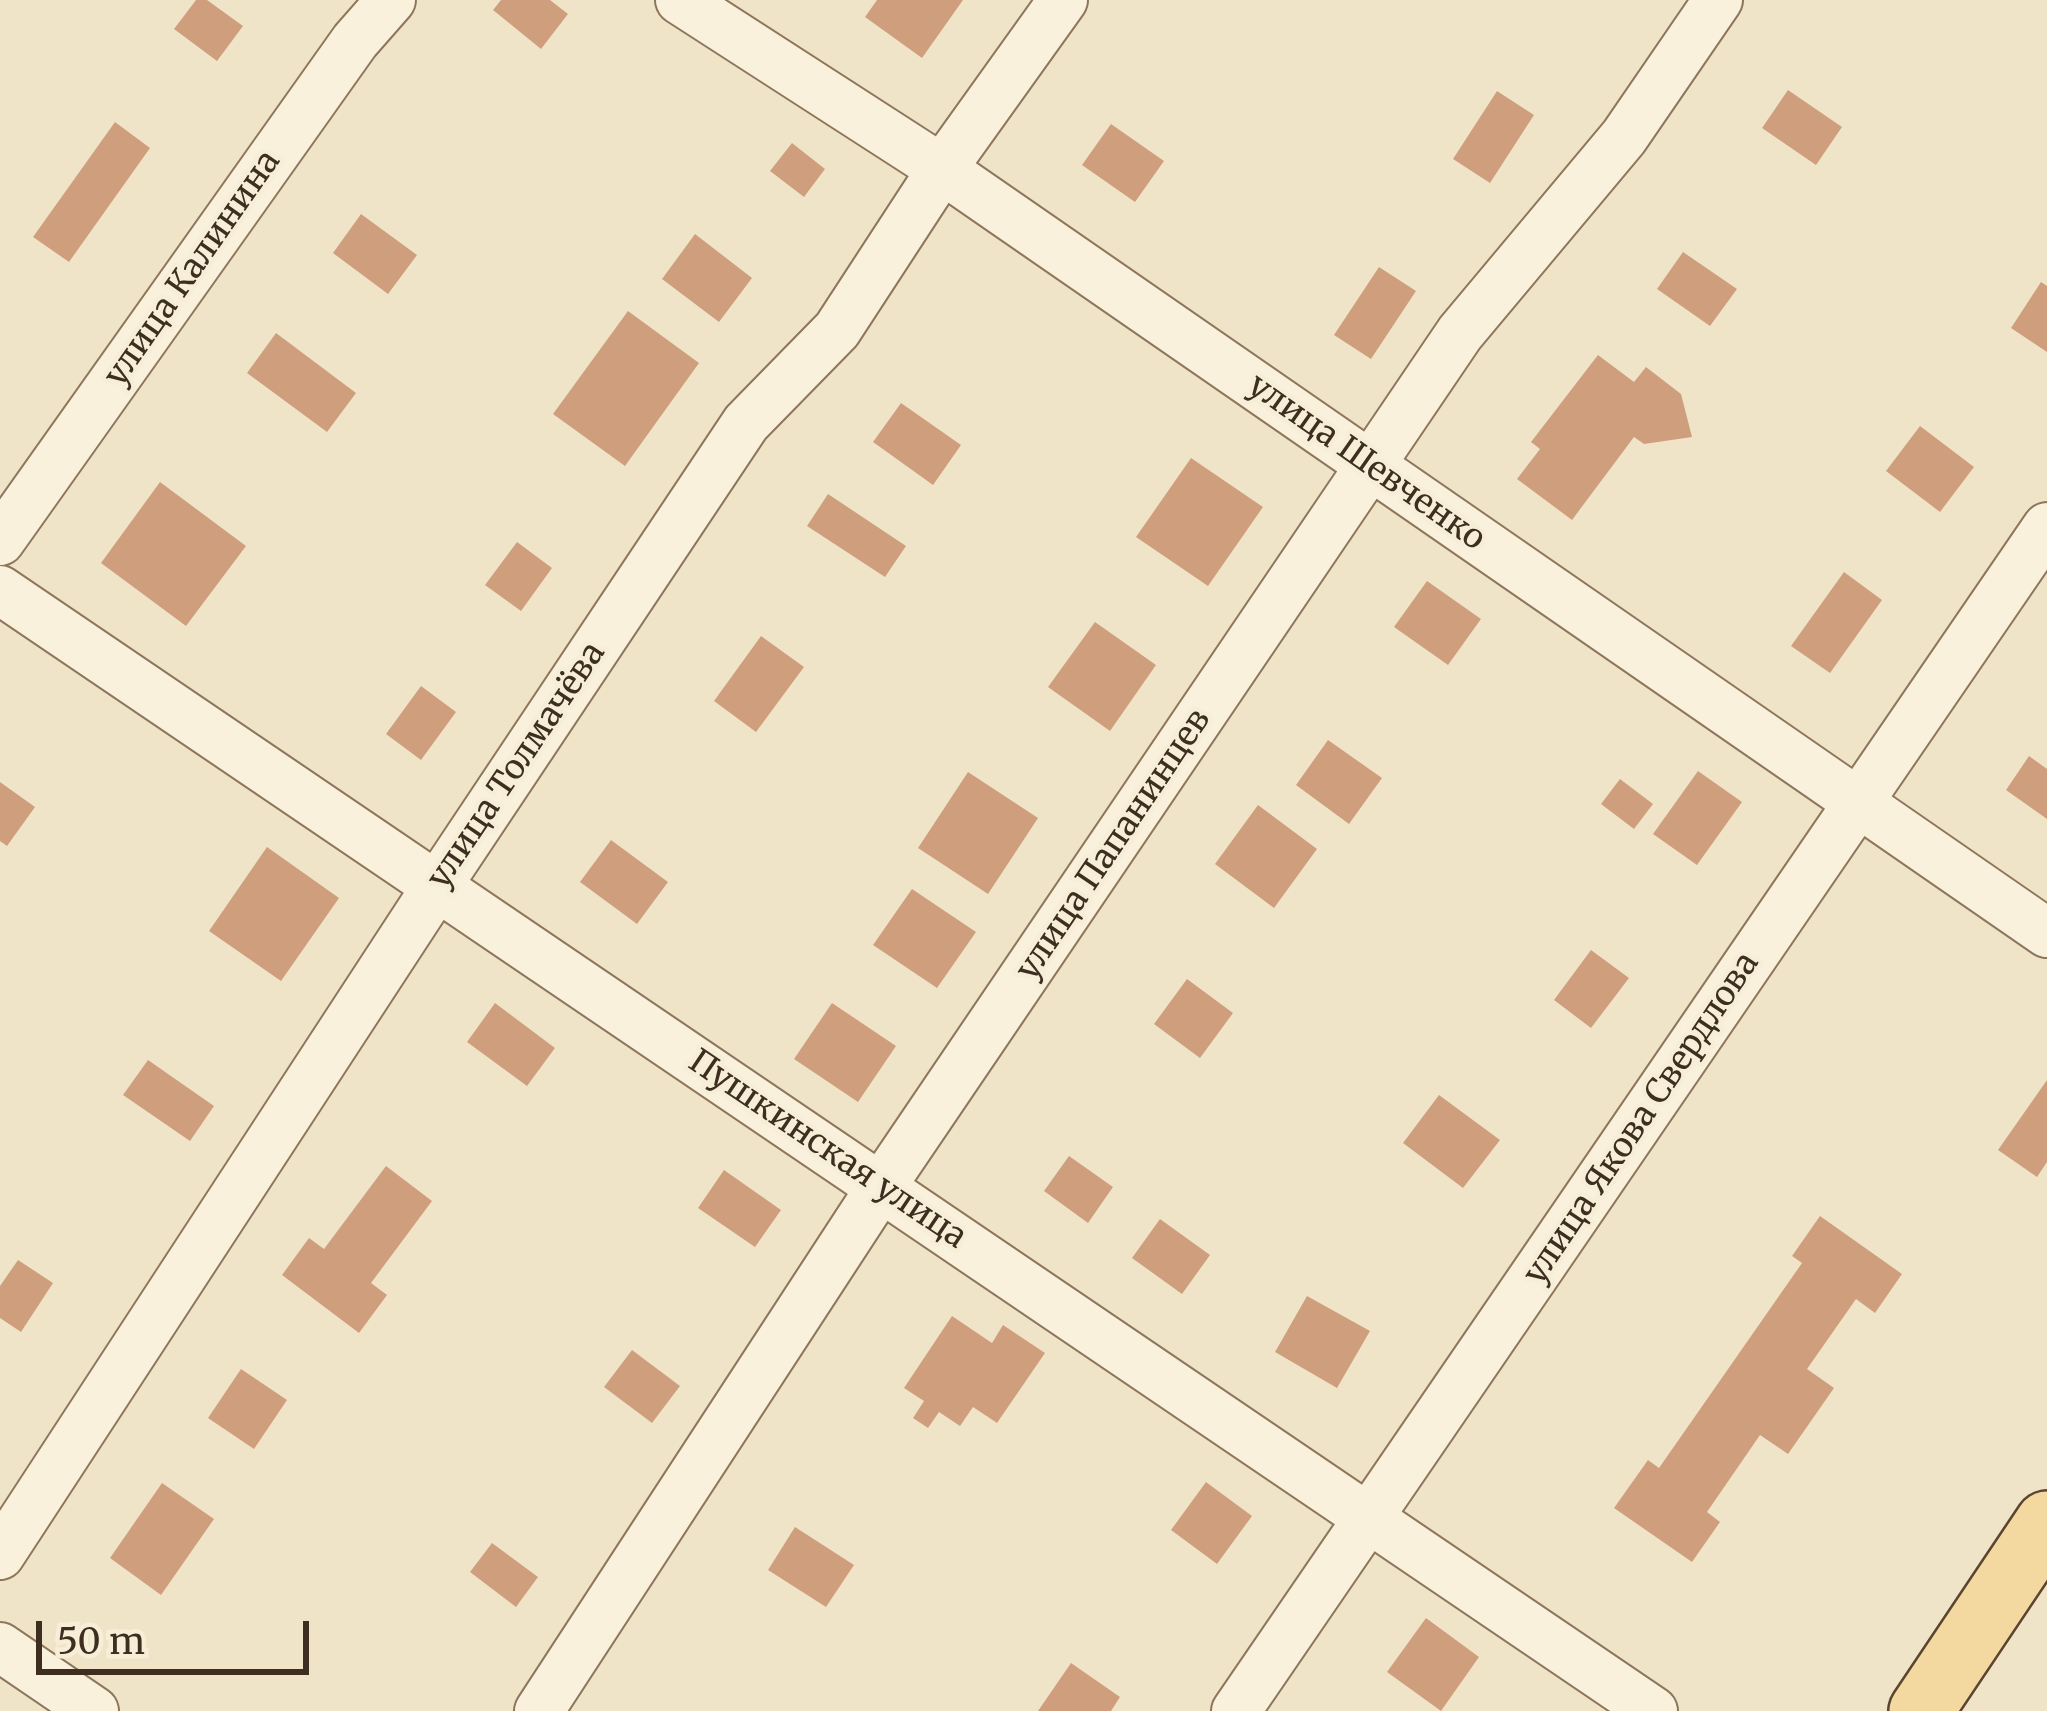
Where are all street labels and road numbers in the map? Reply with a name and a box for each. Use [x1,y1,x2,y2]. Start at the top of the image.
street label: улица Калинина [97,144,289,394]
street label: улица Шевченко [1240,366,1492,560]
street label: улица Толмачёва [420,635,614,897]
street label: улица Папанинцев [1009,702,1219,988]
street label: улица Якова Свердлова [1516,946,1768,1292]
street label: Пушкинская улица [681,1042,973,1258]

